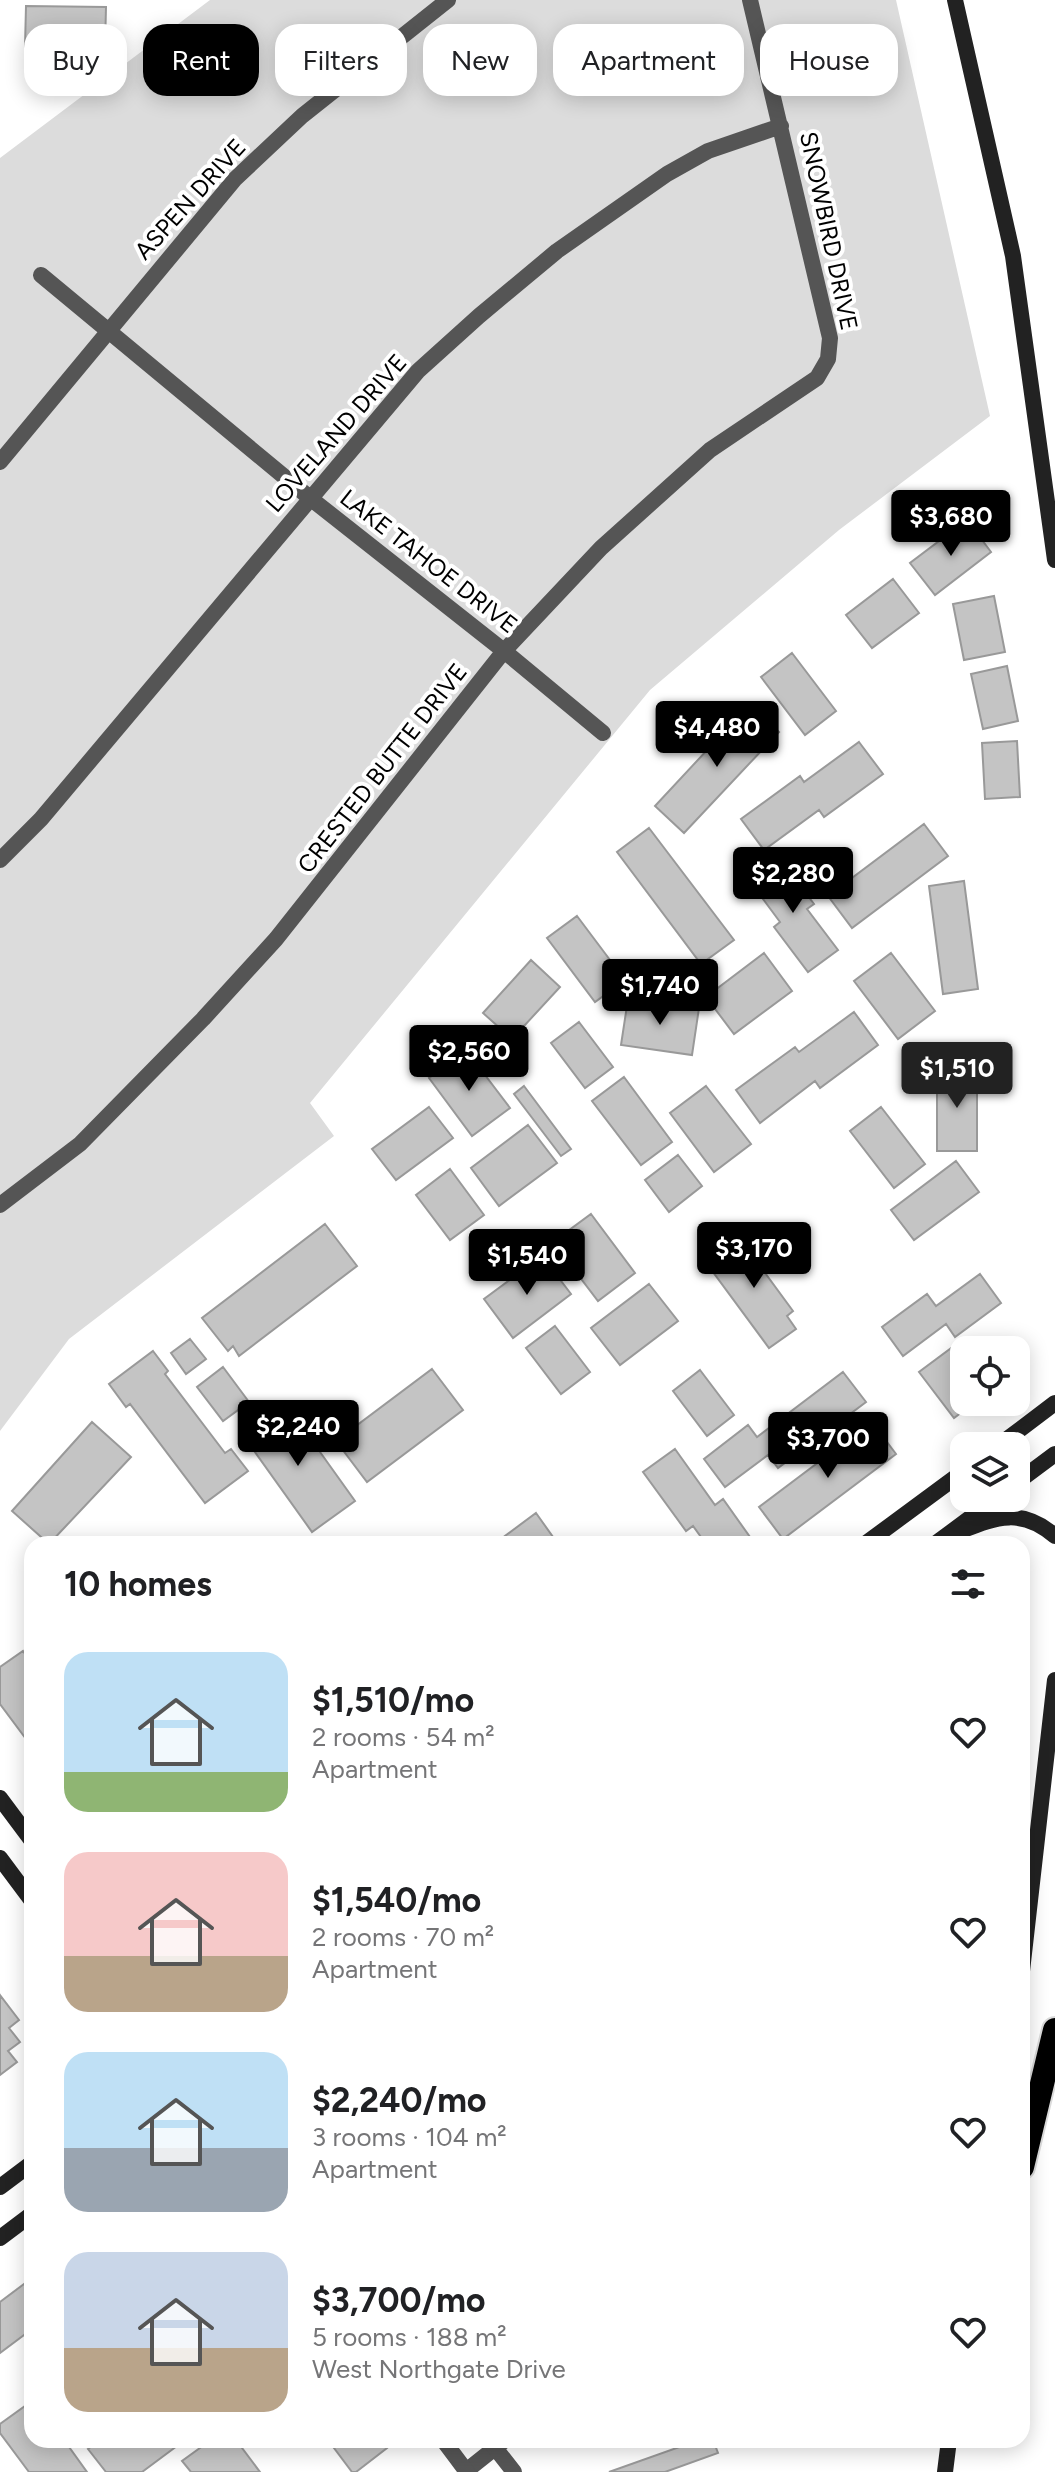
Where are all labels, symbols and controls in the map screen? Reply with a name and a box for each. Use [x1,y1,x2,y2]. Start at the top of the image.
chip: Buy [24,24,127,96]
chip: Rent [143,24,259,96]
chip: Filters [275,24,407,96]
chip: New [423,24,537,96]
chip: Apartment [553,24,744,96]
chip: House [760,24,898,96]
street label: SNOWBIRD DRIVE [794,129,864,333]
street label: ASPEN DRIVE [128,133,252,265]
street label: LOVELAND DRIVE [259,348,413,518]
street label: LAKE TAHOE DRIVE [335,483,523,639]
pin: $3,680 [886,490,1016,558]
text: $3,680 [909,500,993,532]
street label: CRESTED BUTTE DRIVE [291,657,473,879]
pin: $4,480 [652,701,782,769]
text: $4,480 [674,711,760,743]
pin: $2,280 [728,847,858,915]
text: $2,280 [751,857,835,889]
pin: $1,740 [595,959,725,1027]
text: $1,740 [620,969,700,1001]
pin: $2,560 [404,1025,534,1093]
text: $2,560 [427,1035,511,1067]
pin: $1,510 [892,1042,1022,1110]
text: $1,510 [920,1052,994,1084]
pin: $3,170 [689,1222,819,1290]
pin: $1,540 [462,1229,592,1297]
text: $3,170 [715,1232,793,1264]
text: $1,540 [487,1239,567,1271]
map controls [950,1336,1030,1512]
button: locate [950,1336,1030,1416]
pin: $2,240 [233,1400,363,1468]
text: $2,240 [256,1410,340,1442]
pin: $3,700 [763,1412,893,1480]
text: $3,700 [786,1422,870,1454]
button: layers [950,1432,1030,1512]
icon: filters [946,1562,990,1606]
text: 10 homes [64,1564,212,1605]
text: $1,510/mo [312,1680,474,1721]
icon: home [128,1684,224,1780]
icon: heart [946,1710,990,1754]
text: 2 rooms · 54 m² [312,1721,495,1753]
text: Apartment [312,1753,438,1785]
text: $1,540/mo [312,1880,481,1921]
icon: home [128,1884,224,1980]
icon: heart [946,1910,990,1954]
text: 2 rooms · 70 m² [312,1921,494,1953]
text: Apartment [312,1953,438,1985]
text: $2,240/mo [312,2080,487,2121]
icon: home [128,2084,224,2180]
icon: heart [946,2110,990,2154]
text: 3 rooms · 104 m² [312,2121,507,2153]
text: Apartment [312,2153,438,2185]
text: $3,700/mo [312,2280,486,2321]
icon: home [128,2284,224,2380]
icon: heart [946,2310,990,2354]
text: 5 rooms · 188 m² [312,2321,507,2353]
text: West Northgate Drive [312,2353,566,2385]

